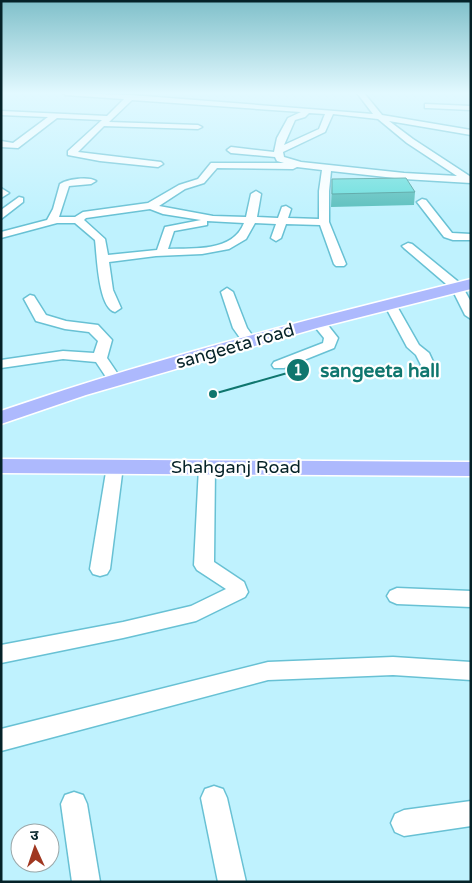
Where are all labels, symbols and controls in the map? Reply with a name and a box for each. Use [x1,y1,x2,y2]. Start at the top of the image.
street label: sangeeta road [173,319,297,373]
callout: sangeeta hall [285,353,450,387]
text: sangeeta hall [320,360,440,383]
text: 1 [293,361,303,379]
street label: Shahganj Road [171,456,301,478]
north arrow [10,823,60,873]
text: उ [30,827,40,844]

